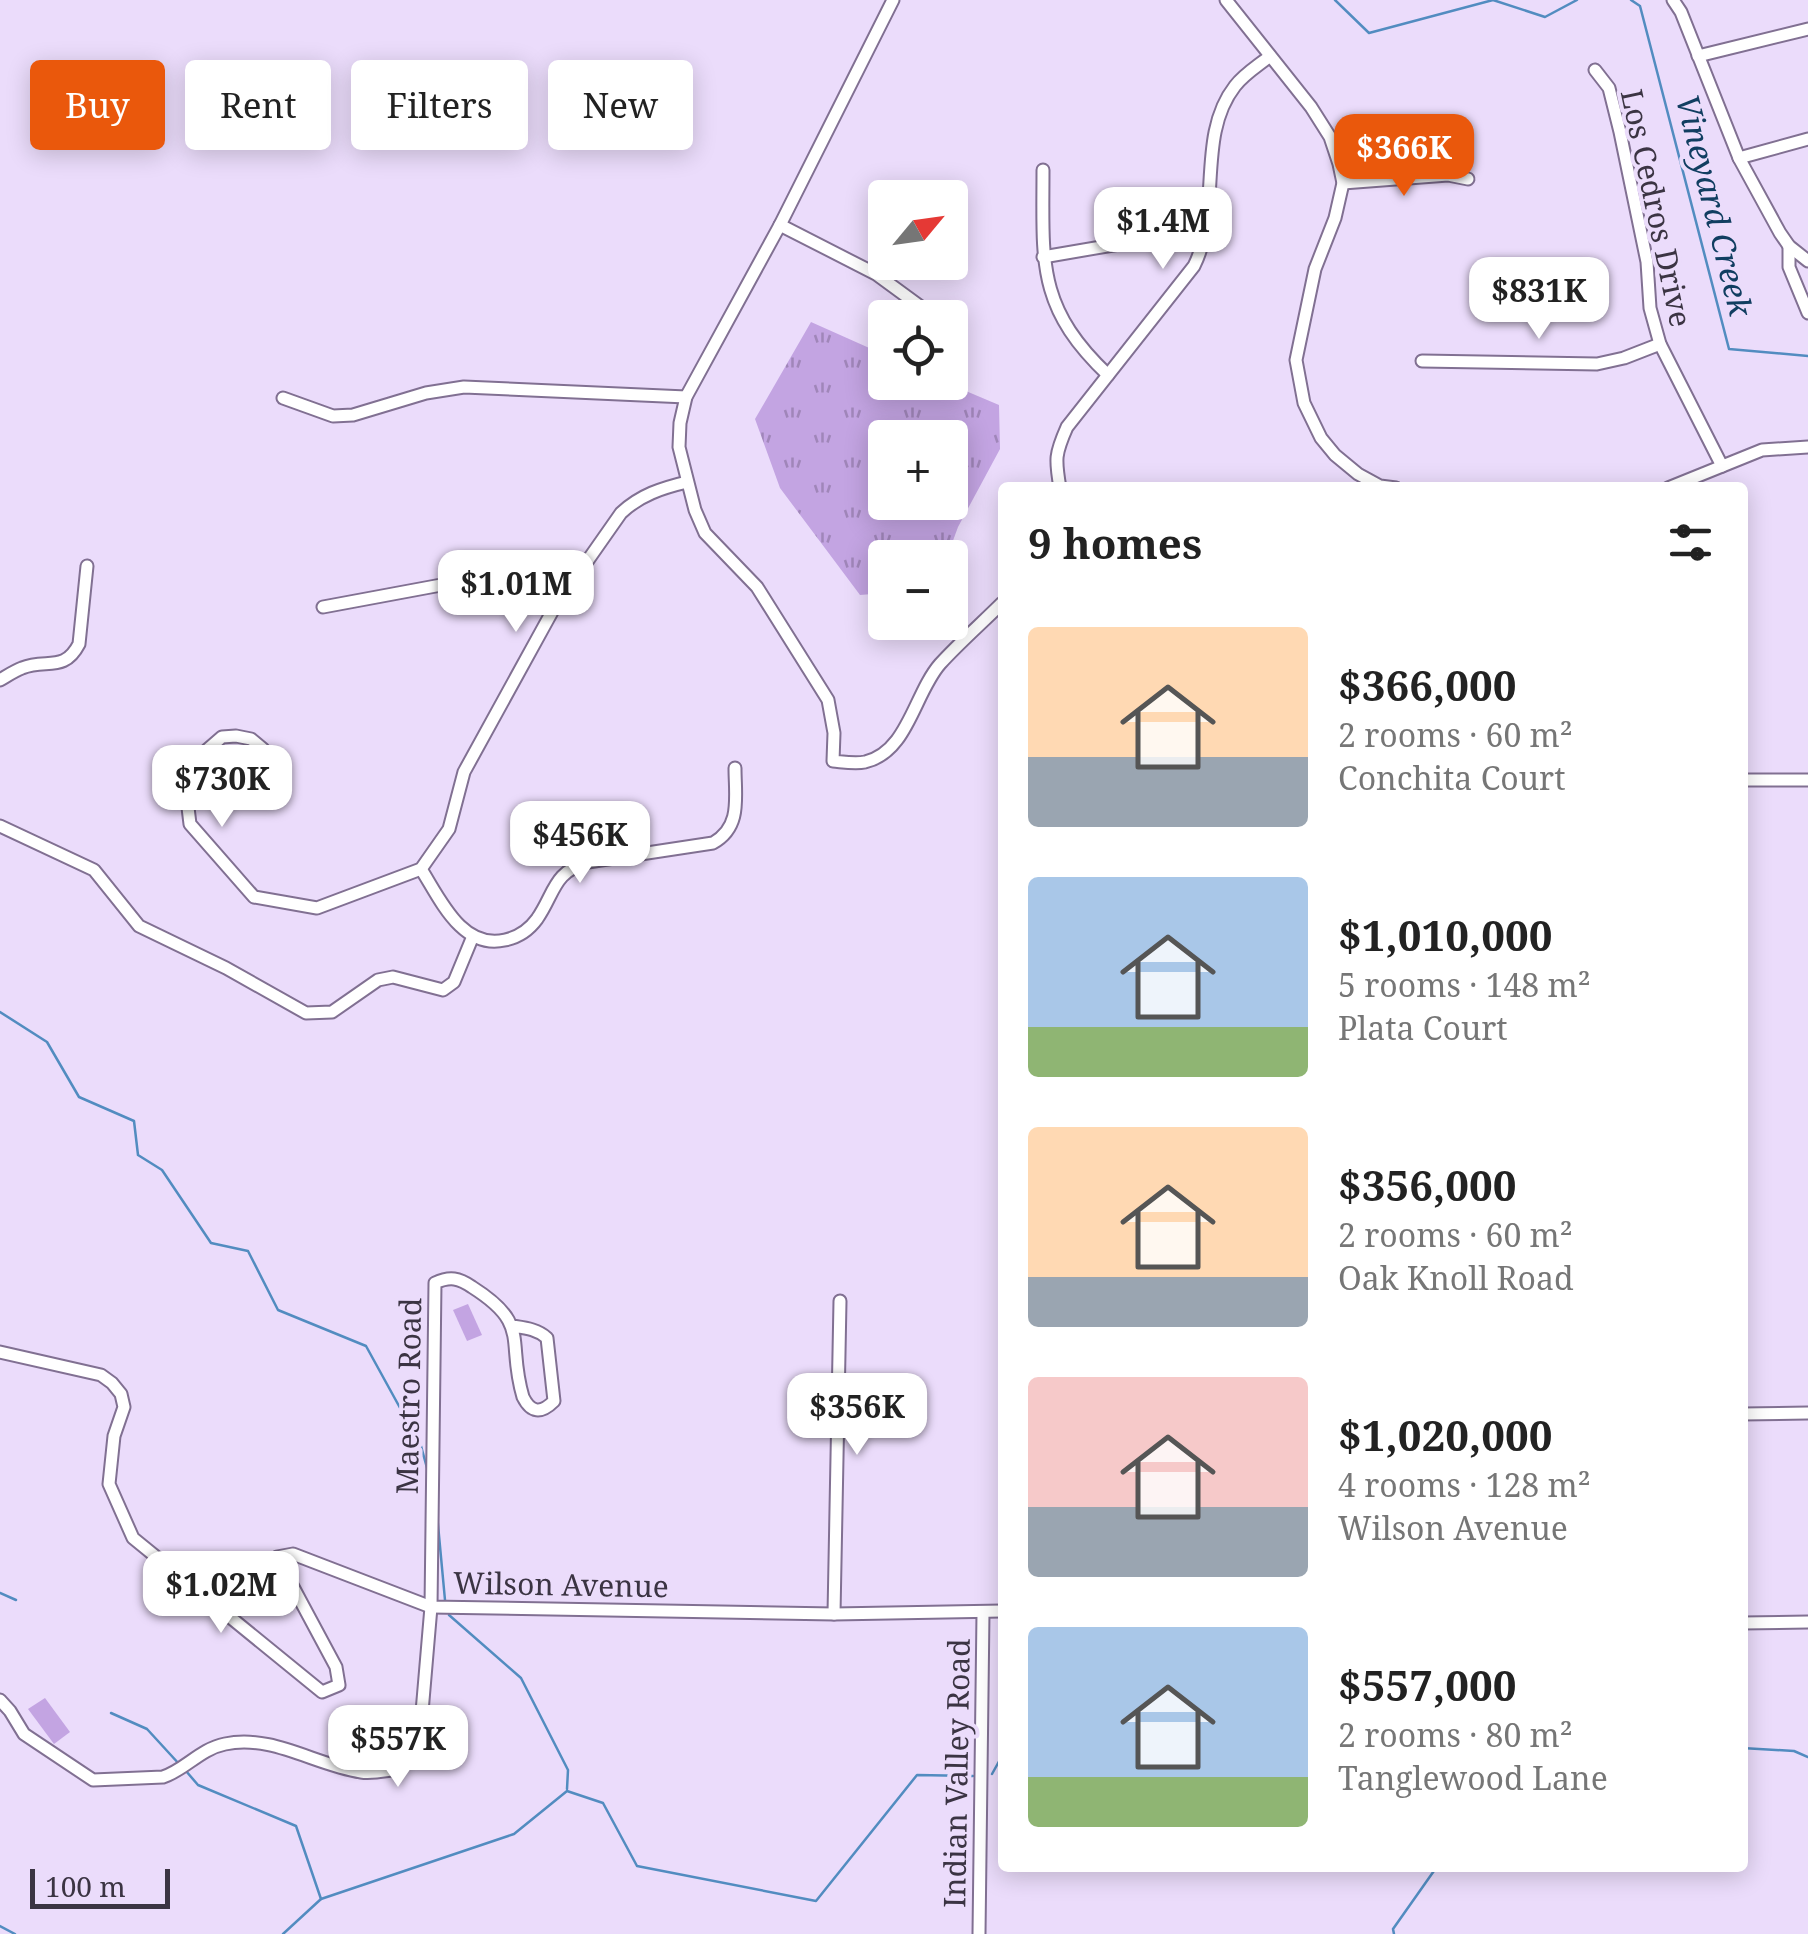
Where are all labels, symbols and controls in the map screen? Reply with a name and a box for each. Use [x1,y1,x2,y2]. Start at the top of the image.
chip: Buy [30,60,165,150]
chip: Rent [185,60,331,150]
chip: Filters [351,60,528,150]
chip: New [548,60,693,150]
street label: Los Cedros Drive [1612,85,1702,331]
water label: Vineyard Creek [1667,90,1764,322]
pin: $366K [1334,114,1474,199]
text: $366K [1356,125,1452,168]
north arrow [868,180,968,280]
map controls [868,180,968,640]
pin: $1.4M [1093,187,1233,272]
text: $1.4M [1116,198,1210,241]
pin: $831K [1469,257,1609,342]
text: $831K [1491,268,1587,311]
button: locate [868,300,968,400]
button: + [868,420,968,520]
text: 9 homes [1028,514,1202,571]
icon: filters [1663,515,1718,570]
button: − [868,540,968,640]
pin: $1.01M [435,550,597,635]
text: $1.01M [460,561,572,604]
text: $366,000 [1338,656,1516,713]
icon: home [1108,667,1228,787]
text: 2 rooms · 60 m² [1338,713,1573,756]
pin: $730K [152,745,292,830]
text: $730K [174,756,270,799]
text: Conchita Court [1338,756,1565,799]
pin: $456K [510,801,650,886]
text: $456K [532,812,628,855]
text: $1,010,000 [1338,906,1553,963]
icon: home [1108,917,1228,1037]
text: 5 rooms · 148 m² [1338,963,1591,1006]
text: Plata Court [1338,1006,1508,1049]
text: $356,000 [1338,1156,1516,1213]
icon: home [1108,1167,1228,1287]
text: 2 rooms · 60 m² [1338,1213,1573,1256]
text: Oak Knoll Road [1338,1256,1574,1299]
street label: Maestro Road [386,1297,430,1495]
pin: $356K [787,1373,927,1458]
text: $356K [809,1384,905,1427]
text: $1,020,000 [1338,1406,1553,1463]
icon: home [1108,1417,1228,1537]
text: 4 rooms · 128 m² [1338,1463,1591,1506]
text: Wilson Avenue [1338,1506,1568,1549]
pin: $1.02M [140,1551,302,1636]
text: $1.02M [165,1562,277,1605]
street label: Wilson Avenue [453,1562,669,1606]
street label: Indian Valley Road [933,1638,979,1908]
text: $557,000 [1338,1656,1516,1713]
icon: home [1108,1667,1228,1787]
pin: $557K [328,1705,468,1790]
text: 2 rooms · 80 m² [1338,1713,1573,1756]
text: $557K [350,1716,446,1759]
text: Tanglewood Lane [1338,1756,1608,1799]
scale bar [30,1864,170,1908]
text: 100 m [45,1867,126,1905]

